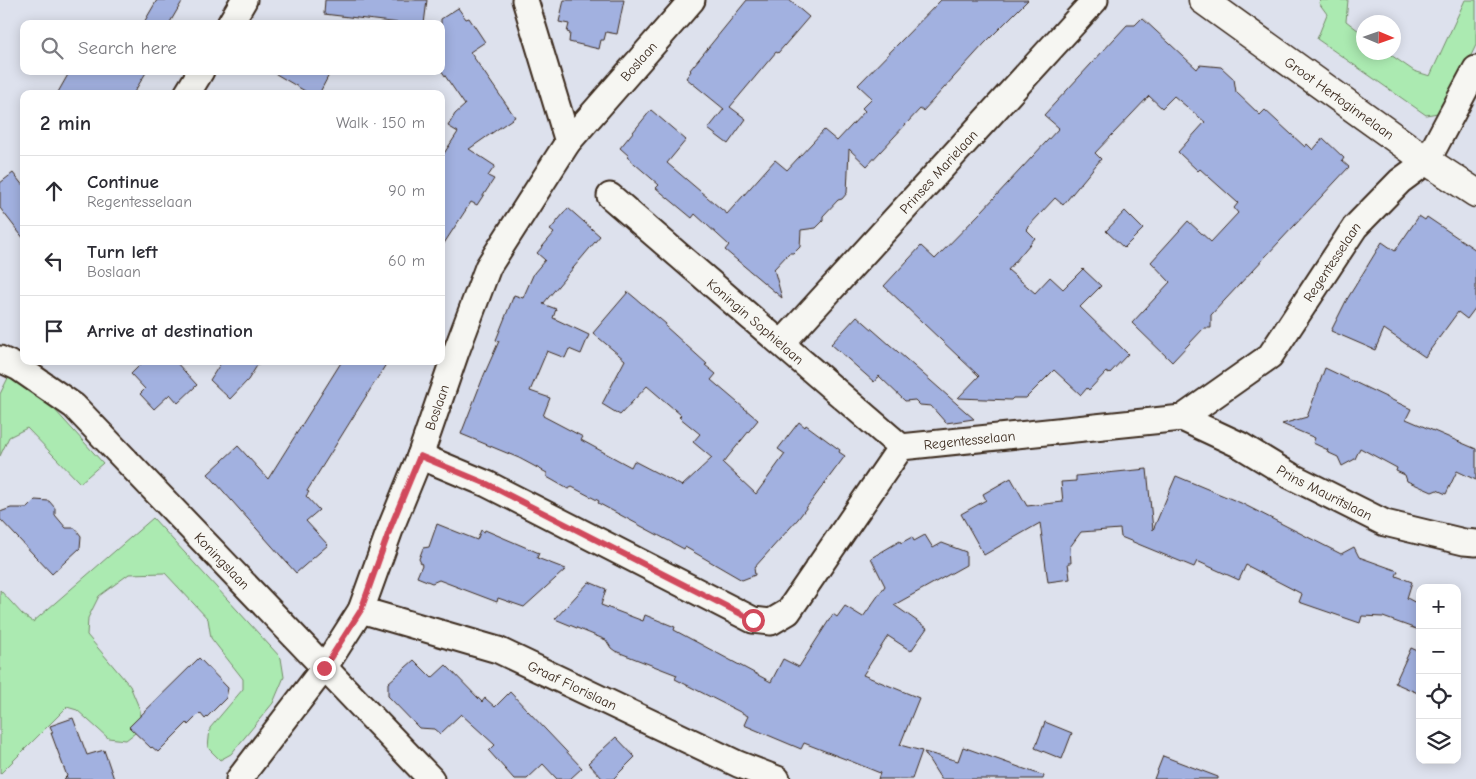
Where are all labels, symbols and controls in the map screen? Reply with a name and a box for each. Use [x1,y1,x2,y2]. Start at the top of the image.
north arrow [1356,15,1401,60]
search box [20,20,445,75]
icon: search [38,34,66,62]
text: Search here [78,37,177,59]
street label: Boslaan [617,38,660,85]
street label: Groot Hertoginnelaan [1281,53,1398,143]
text: 2 min [40,111,91,135]
text: Walk · 150 m [336,114,425,132]
street label: Prinses Marielaan [896,126,981,217]
text: Continue [87,171,159,193]
icon: ahead [40,177,68,205]
text: 90 m [388,182,425,200]
text: Regentesselaan [87,193,192,211]
street label: Regentesselaan [1300,218,1364,305]
text: Turn left [87,241,158,263]
icon: left [40,247,68,275]
text: 60 m [388,252,425,270]
text: Boslaan [87,263,141,281]
street label: Koningin Sophielaan [703,275,807,368]
icon: arrive [40,317,68,345]
text: Arrive at destination [87,320,253,342]
street label: Boslaan [421,382,453,432]
street label: Regentesselaan [923,427,1016,453]
street label: Prins Mauritslaan [1274,461,1375,524]
street label: Koningslaan [191,529,253,593]
map controls [1416,584,1461,764]
button: + [1416,584,1461,629]
route start [742,609,765,632]
button: − [1416,629,1461,674]
route end [313,657,336,680]
street label: Graaf Florislaan [525,657,620,714]
button: locate [1416,674,1461,719]
button: layers [1416,719,1461,764]

